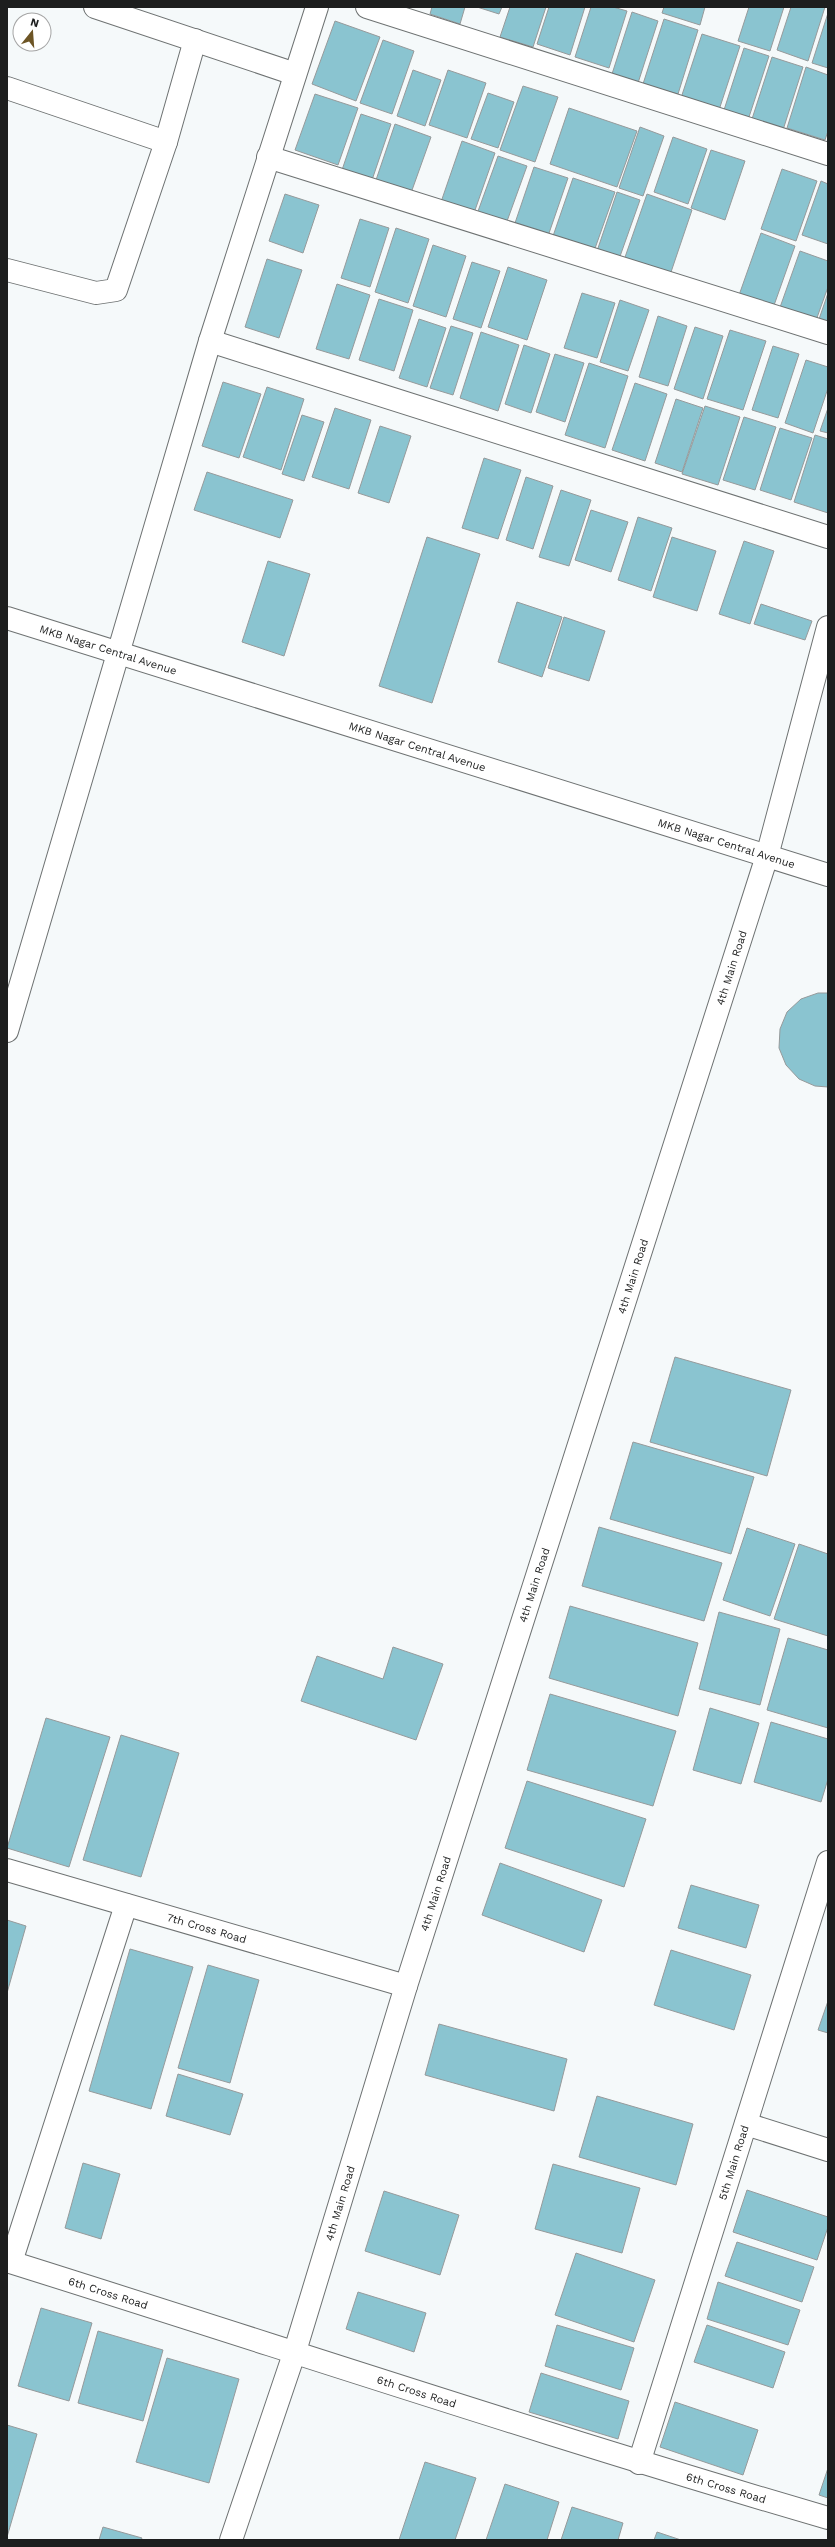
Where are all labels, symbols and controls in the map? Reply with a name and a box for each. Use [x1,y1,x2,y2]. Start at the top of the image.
north arrow [12,12,52,52]
text: N [29,16,41,30]
street label: MKB Nagar Central Avenue [38,622,178,677]
street label: MKB Nagar Central Avenue [347,719,488,774]
street label: MKB Nagar Central Avenue [656,816,797,871]
street label: 4th Main Road [713,929,749,1007]
street label: 4th Main Road [615,1237,651,1315]
street label: 4th Main Road [516,1546,552,1624]
street label: 4th Main Road [417,1855,454,1933]
street label: 7th Cross Road [165,1910,248,1946]
street label: 5th Main Road [716,2124,751,2201]
street label: 4th Main Road [322,2164,357,2242]
street label: 6th Cross Road [67,2274,149,2312]
street label: 6th Cross Road [375,2373,458,2410]
street label: 6th Cross Road [685,2470,768,2506]

